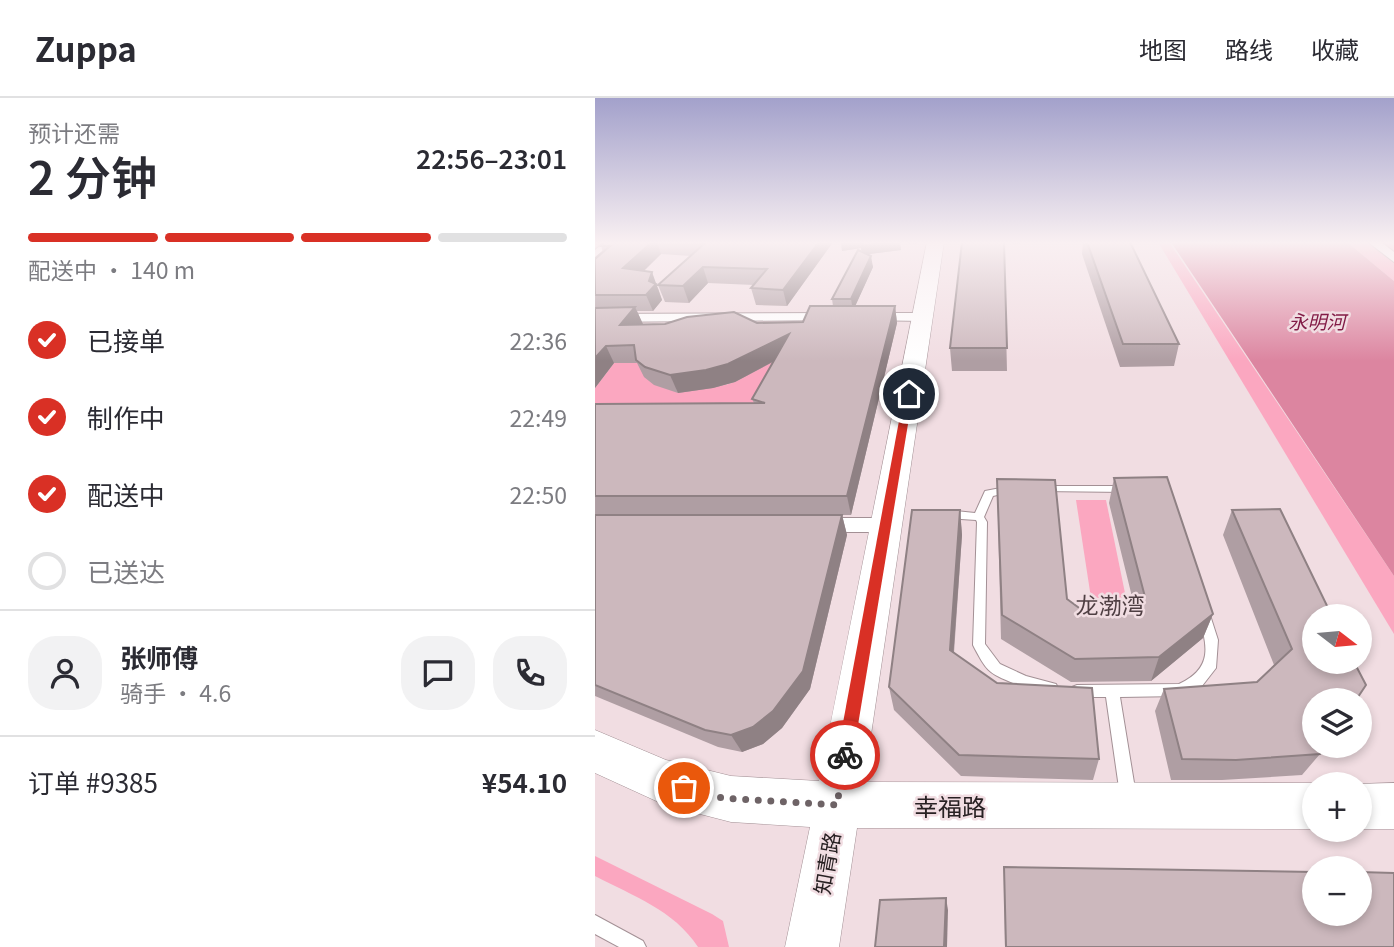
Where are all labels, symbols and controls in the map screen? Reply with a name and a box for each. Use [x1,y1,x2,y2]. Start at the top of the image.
text: Zuppa [35,24,137,72]
text: 地图 [1139,31,1187,66]
text: 路线 [1225,31,1273,66]
text: 收藏 [1311,31,1359,66]
text: 预计还需 [28,115,120,149]
text: 22:56–23:01 [416,139,567,176]
text: 2 分钟 [28,142,157,208]
text: 配送中 · 140 m [28,252,195,286]
water label: 永明河 [1288,307,1349,334]
icon: check [28,321,66,359]
text: 已接单 [87,321,165,358]
text: 22:36 [510,323,567,357]
pin [879,364,939,424]
icon: home [890,375,928,413]
icon: check [28,398,66,436]
text: 制作中 [87,398,165,435]
text: 22:49 [510,400,567,434]
icon: check [28,475,66,513]
text: 配送中 [87,475,165,512]
text: 22:50 [510,477,567,511]
text: 已送达 [87,552,165,589]
district label: 龙渤湾 [1076,587,1145,621]
north arrow [1302,604,1372,674]
map controls [1302,604,1372,926]
button: person [28,636,102,710]
button: chat [401,636,475,710]
button: phone [493,636,567,710]
text: 张师傅 [120,638,198,675]
text: 骑手 · 4.6 [120,675,231,709]
button: layers [1302,688,1372,758]
courier [810,720,880,790]
icon: bike [826,736,864,774]
pin [654,758,714,818]
text: 订单 #9385 [28,763,158,800]
text: ¥54.10 [482,763,567,800]
icon: bag [665,769,703,807]
button: + [1302,772,1372,842]
street label: 幸福路 [914,788,986,823]
street label: 知青路 [806,829,846,897]
button: − [1302,856,1372,926]

